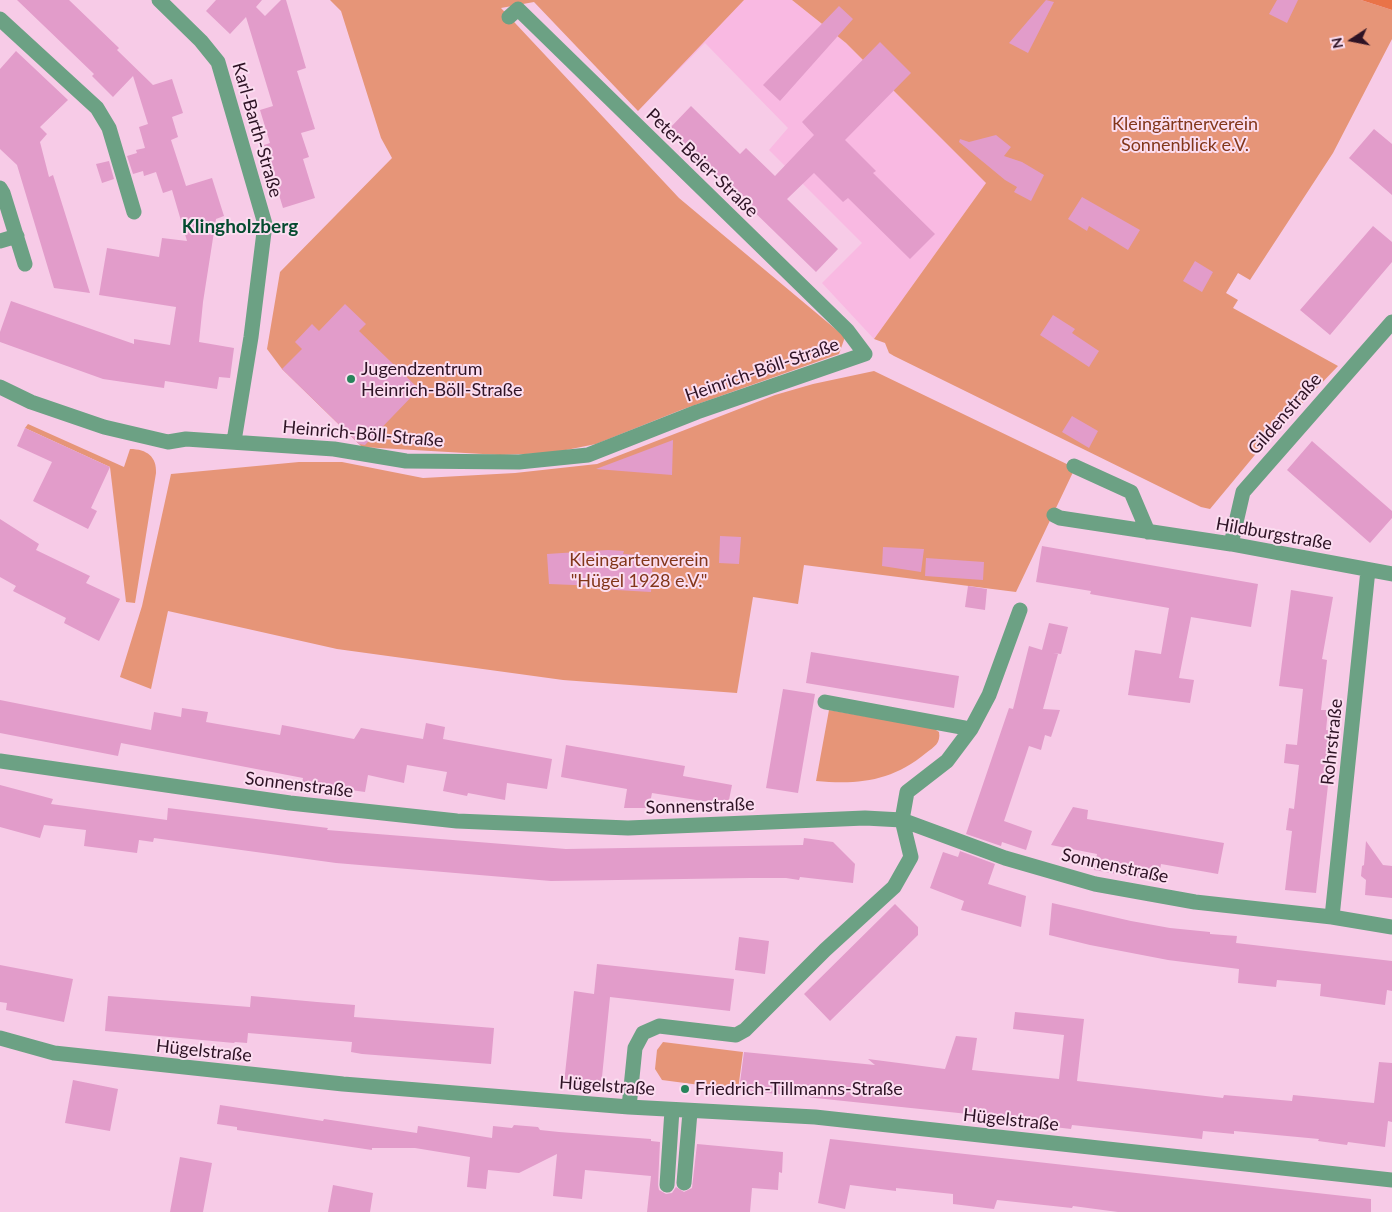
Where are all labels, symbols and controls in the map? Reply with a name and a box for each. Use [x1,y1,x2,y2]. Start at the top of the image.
north arrow [1327,15,1377,65]
text: N [1327,36,1346,50]
street label: Karl-Barth-Straße [227,60,287,200]
street label: Peter-Beier-Straße [641,104,763,222]
park label: Kleingärtnerverein Sonnenblick e.V. [1112,113,1258,156]
district label: Klingholzberg [182,216,298,238]
street label: Heinrich-Böll-Straße [682,333,842,407]
place label: Jugendzentrum Heinrich-Böll-Straße [361,358,523,400]
street label: Gildenstraße [1244,369,1326,459]
marker: Jugendzentrum Heinrich-Böll-Straße [345,373,357,385]
street label: Heinrich-Böll-Straße [282,416,444,452]
street label: Hildburgstraße [1214,513,1334,555]
park label: Kleingartenverein "Hügel 1928 e.V." [569,549,709,592]
street label: Rohrstraße [1317,698,1347,786]
street label: Sonnenstraße [244,768,354,802]
street label: Sonnenstraße [645,793,755,819]
street label: Sonnenstraße [1059,844,1171,888]
street label: Hügelstraße [155,1035,253,1067]
street label: Hügelstraße [558,1072,656,1100]
place label: Friedrich-Tillmanns-Straße [695,1078,903,1100]
marker: Friedrich-Tillmanns-Straße [679,1083,691,1095]
street label: Hügelstraße [962,1104,1060,1136]

